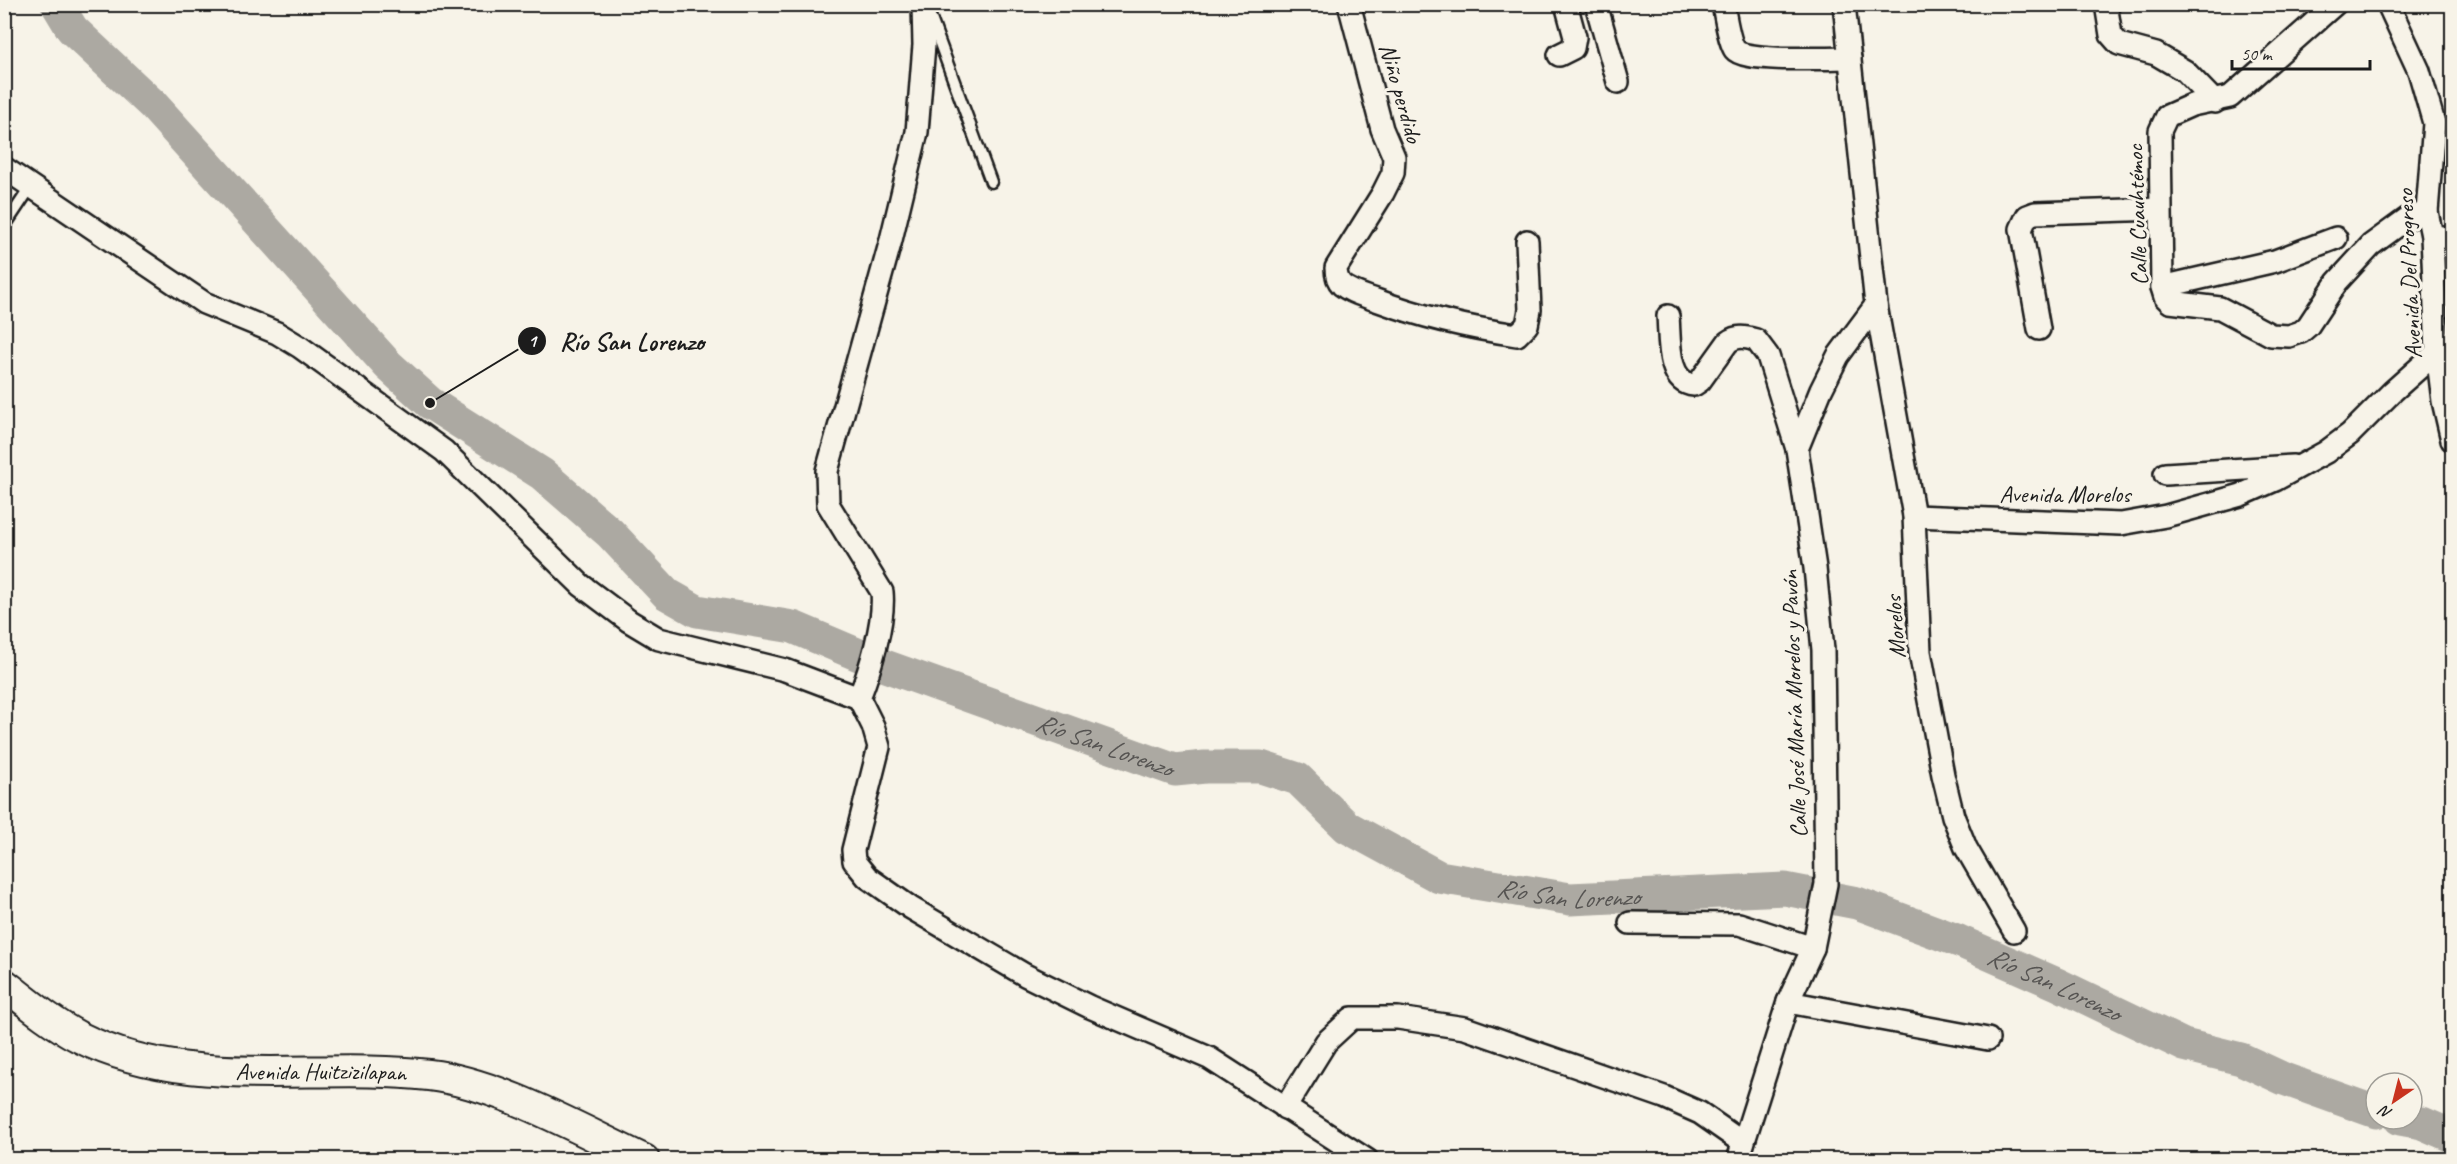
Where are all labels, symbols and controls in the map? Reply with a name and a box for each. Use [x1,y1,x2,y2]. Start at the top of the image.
scale bar [2232,33,2370,71]
street label: Niño perdido [1373,40,1430,148]
text: 50 m [2241,43,2274,65]
street label: Calle Cuauhtémoc [2119,142,2154,286]
street label: Avenida Del Progreso [2390,187,2428,359]
callout: Río San Lorenzo [517,319,716,363]
text: Río San Lorenzo [560,325,707,358]
text: 1 [528,330,538,352]
street label: Avenida Morelos [2000,479,2132,509]
street label: Calle José María Morelos y Pavón [1774,568,1814,838]
street label: Morelos [1878,593,1912,659]
water label: Río San Lorenzo [1031,705,1181,786]
water label: Río San Lorenzo [1495,871,1644,916]
water label: Río San Lorenzo [1982,939,2130,1031]
street label: Avenida Huitzizilapan [235,1056,408,1088]
north arrow [2364,1071,2424,1131]
text: N [2374,1100,2396,1124]

